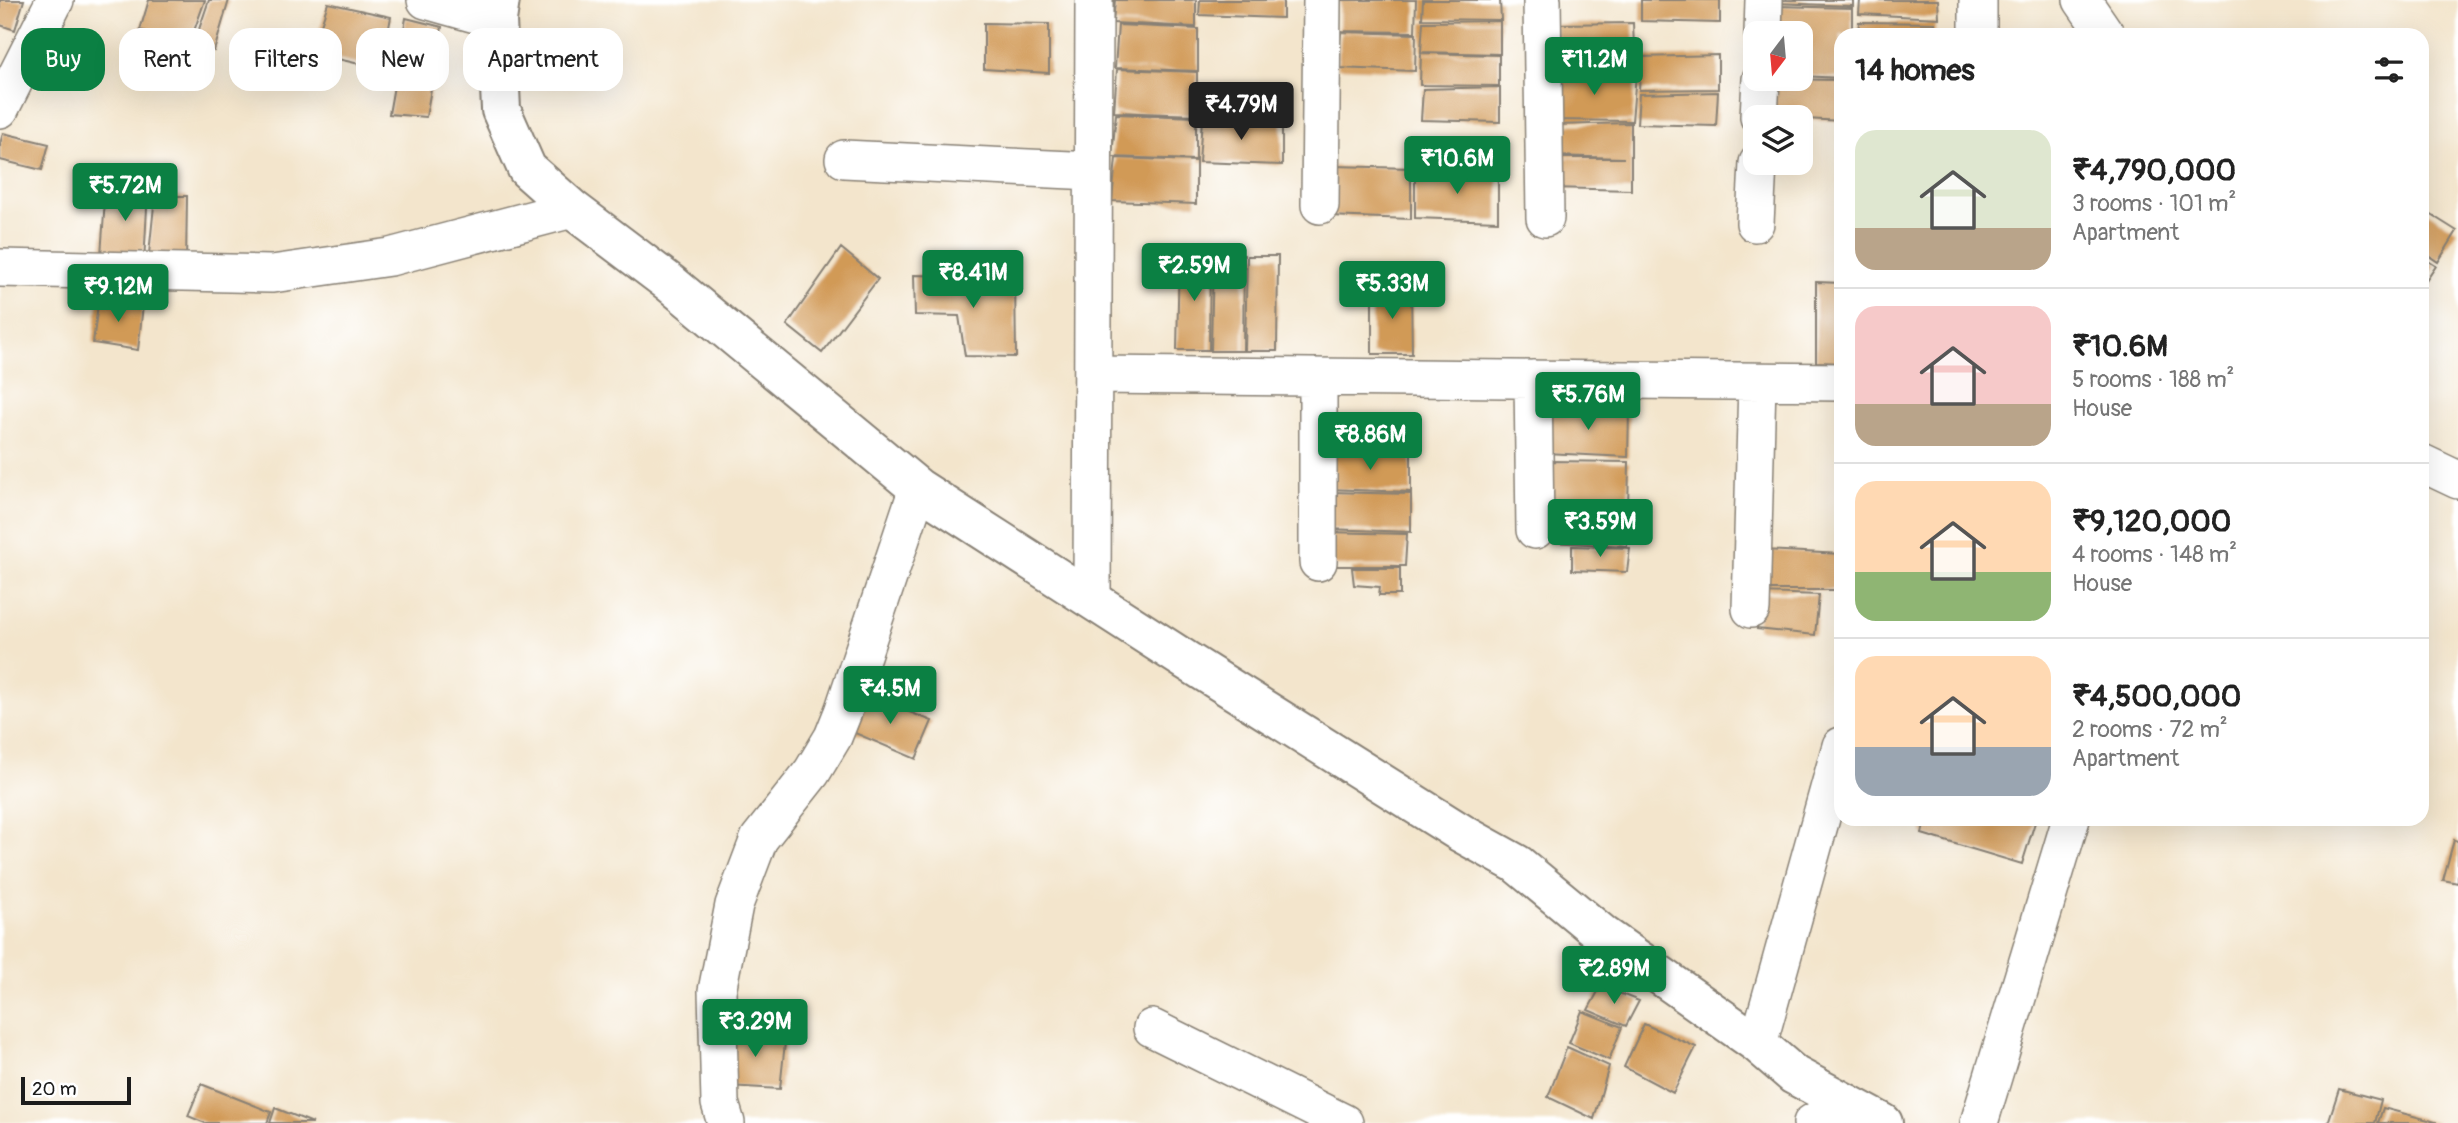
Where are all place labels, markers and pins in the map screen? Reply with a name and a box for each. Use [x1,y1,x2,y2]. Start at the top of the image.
pin: ₹11.2M [1537,38,1651,97]
pin: ₹4.79M [1184,82,1298,142]
pin: ₹10.6M [1400,136,1514,196]
pin: ₹5.72M [68,164,182,223]
pin: ₹2.59M [1137,244,1251,303]
pin: ₹8.41M [916,250,1030,310]
pin: ₹5.33M [1335,262,1449,321]
pin: ₹9.12M [61,264,175,324]
pin: ₹5.76M [1531,372,1645,432]
pin: ₹8.86M [1313,412,1427,472]
pin: ₹3.59M [1543,500,1657,559]
pin: ₹4.5M [841,666,939,726]
pin: ₹2.89M [1557,946,1671,1006]
pin: ₹3.29M [698,1000,812,1059]

